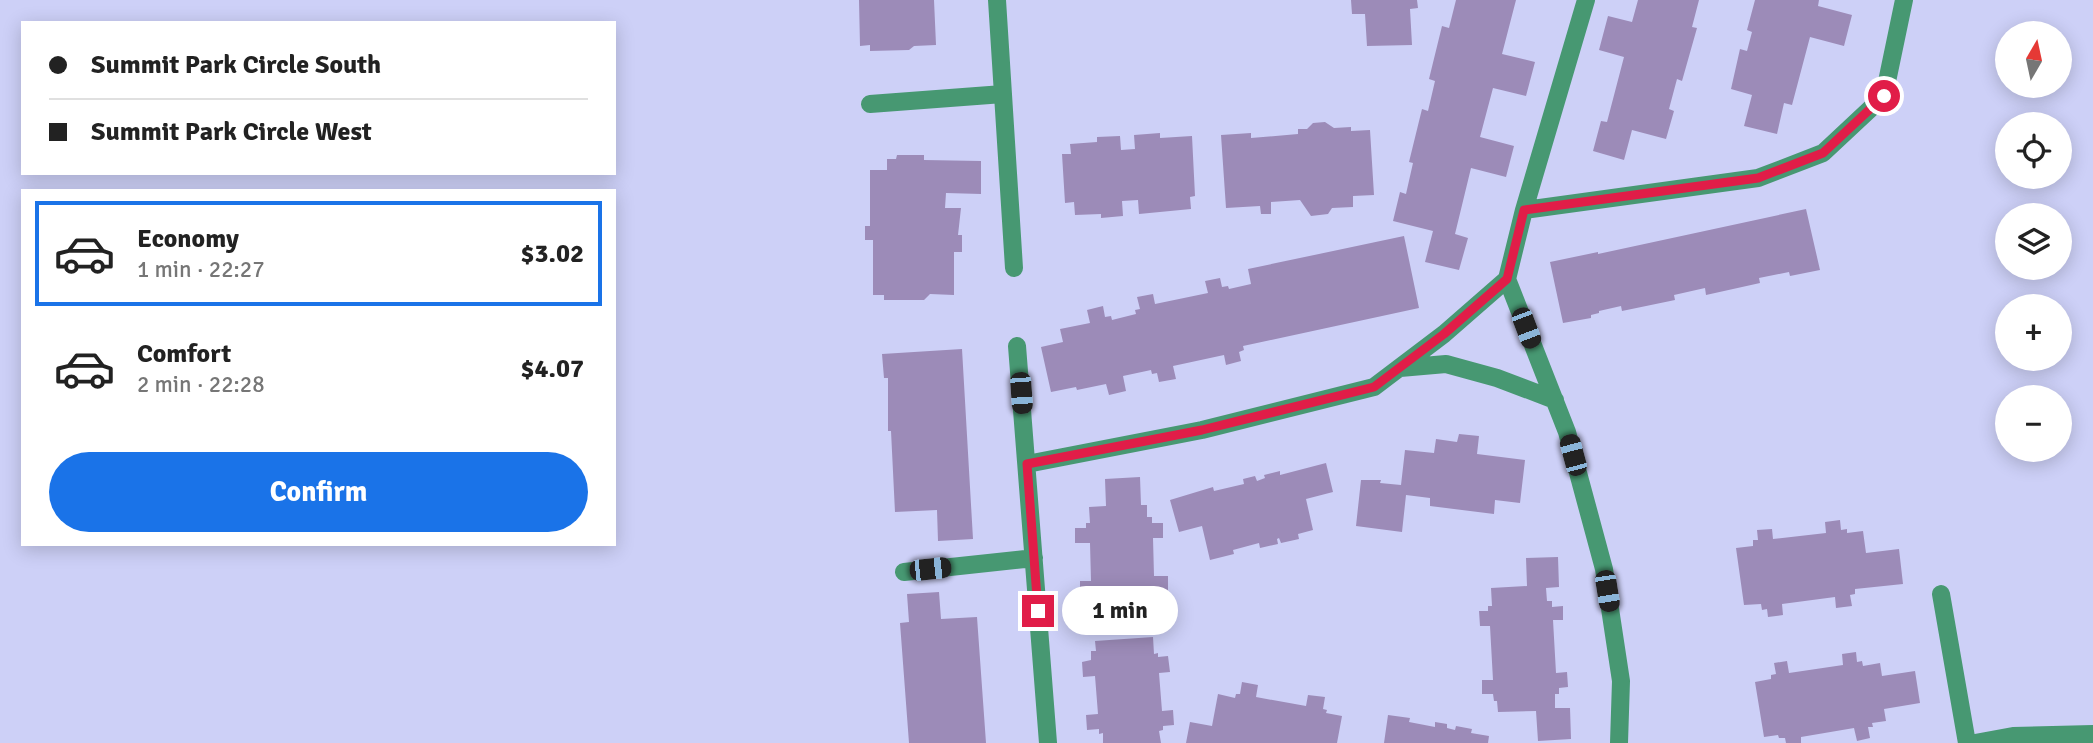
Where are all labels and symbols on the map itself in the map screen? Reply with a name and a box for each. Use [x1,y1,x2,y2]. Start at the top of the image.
north arrow [1995,21,2072,98]
route start [1868,80,1900,112]
car [1509,305,1544,351]
car [1010,371,1033,415]
car [1558,432,1589,478]
car [909,556,952,582]
car [1594,569,1621,613]
callout: 1 min [1062,586,1178,636]
route end [1022,595,1054,627]

